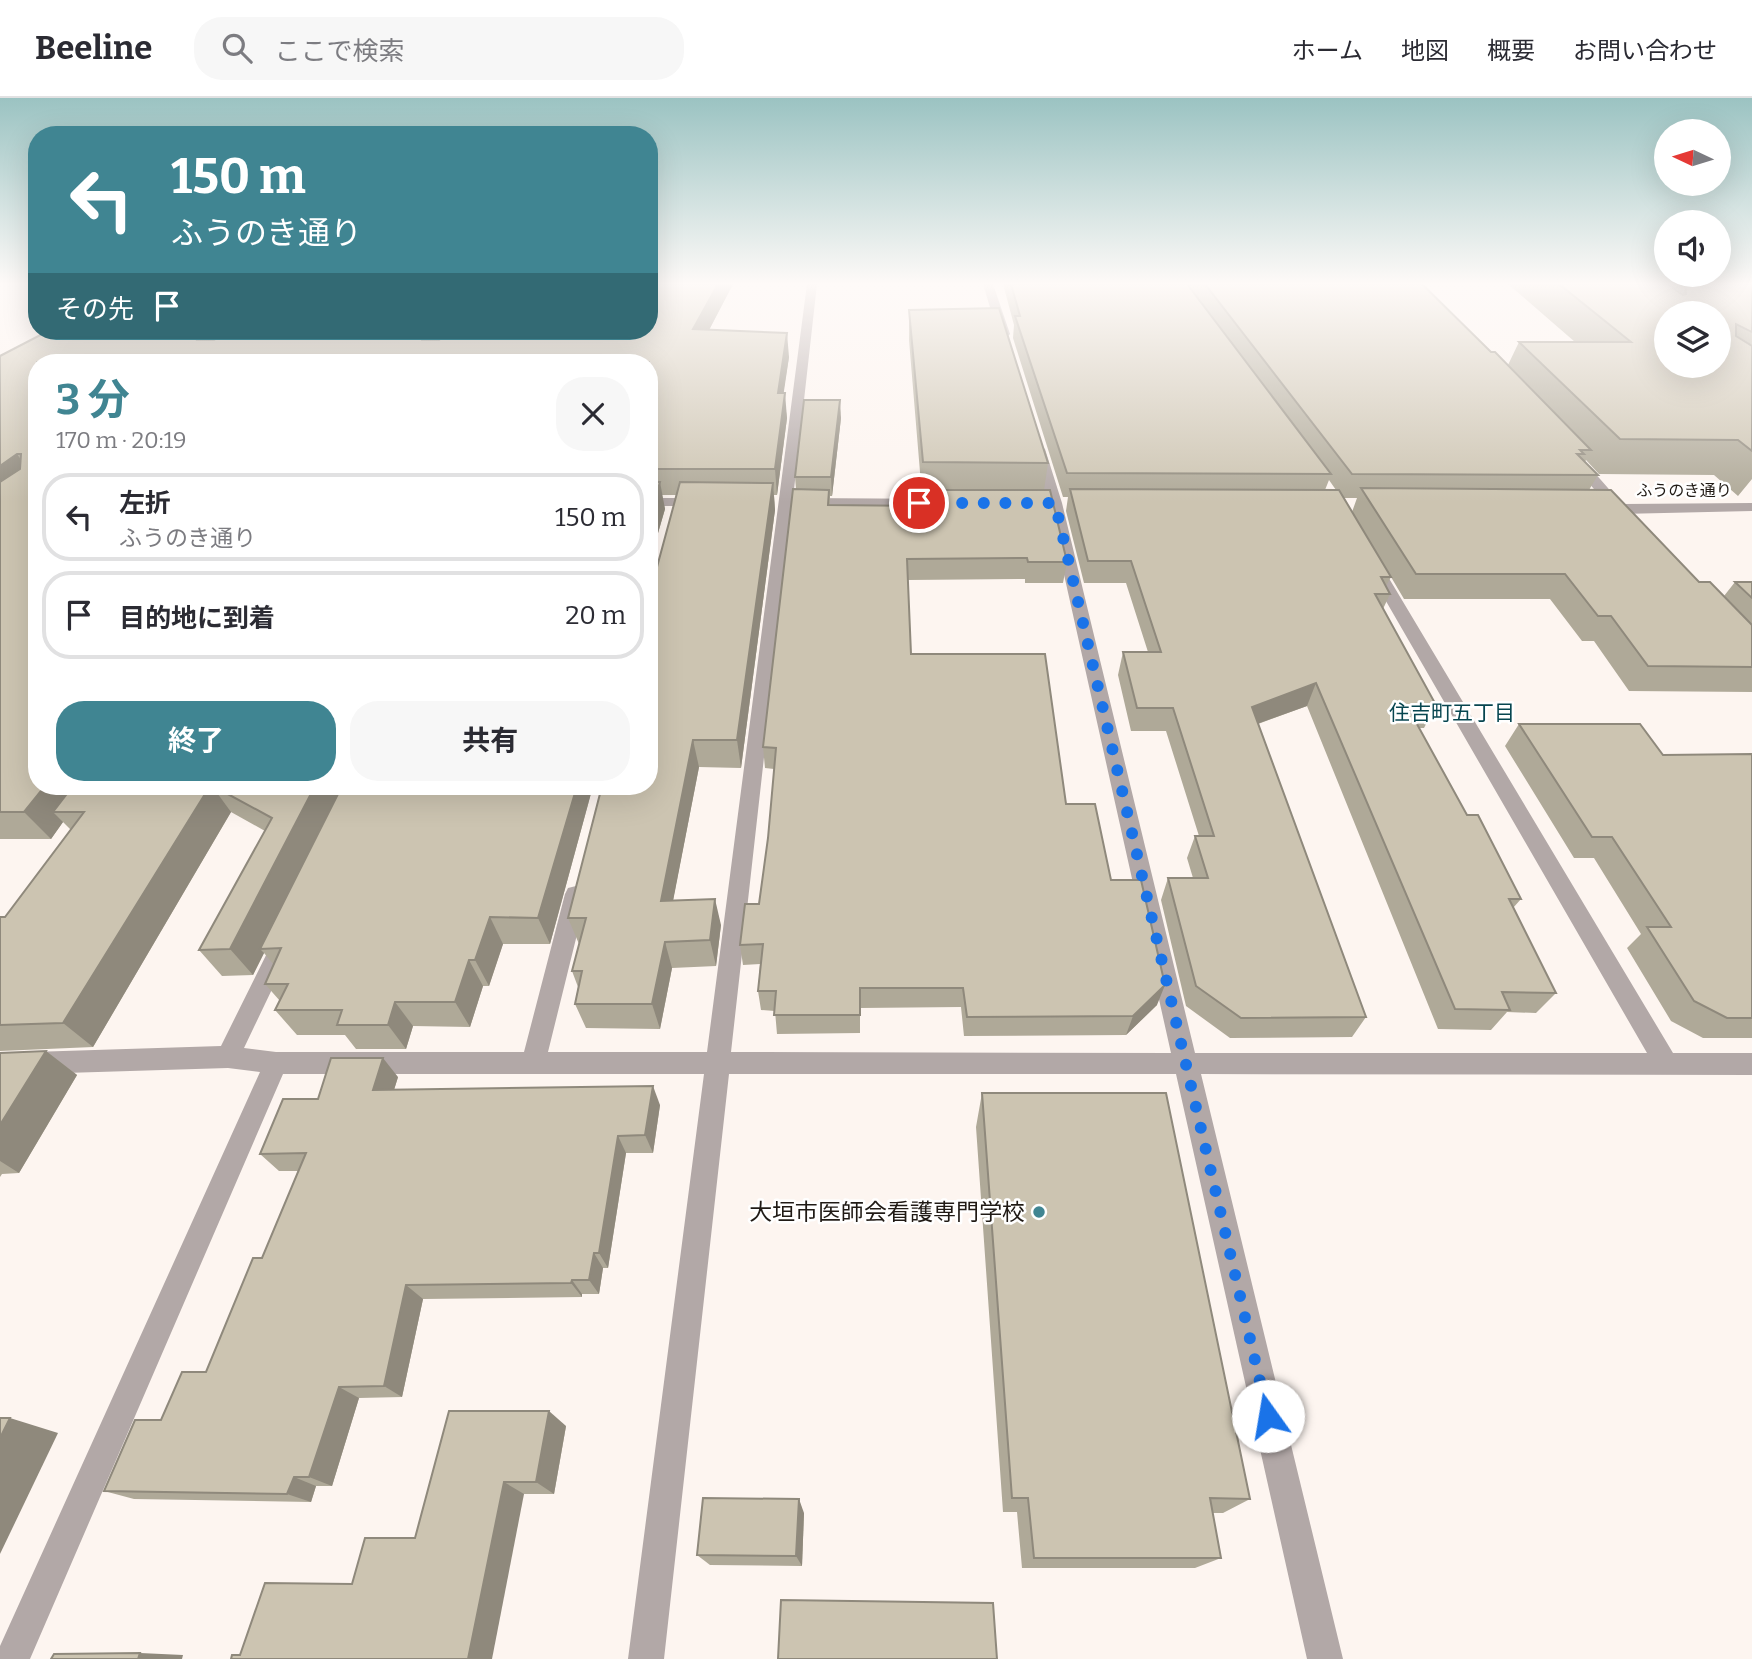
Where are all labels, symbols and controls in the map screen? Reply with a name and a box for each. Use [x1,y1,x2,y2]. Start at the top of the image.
search box [194,17,684,80]
text: Beeline [35,28,152,68]
icon: search [218,29,256,67]
text: ここで検索 [274,36,405,67]
text: ホーム [1292,37,1363,65]
text: 地図 [1401,37,1449,65]
text: 概要 [1487,37,1535,65]
text: お問い合わせ [1573,37,1717,65]
north arrow [1654,119,1731,196]
map controls [1654,119,1731,378]
text: 150 m [171,147,306,206]
icon: left [56,154,147,245]
button: sound [1654,210,1731,287]
text: ふうのき通り [171,214,362,252]
icon: arrive [148,287,186,325]
text: その先 [56,294,134,325]
button: layers [1654,301,1731,378]
text: 3 分 [56,375,130,425]
button: close [556,377,630,451]
text: 170 m · 20:19 [56,426,187,454]
pin [889,473,949,533]
street label: ふうのき通り [1636,481,1732,500]
icon: arrive [900,484,938,522]
text: 左折 [119,488,171,519]
icon: left [60,498,98,536]
text: 150 m [555,502,626,533]
text: ふうのき通り [119,524,256,552]
icon: arrive [60,596,98,634]
text: 20 m [565,600,626,631]
text: 目的地に到着 [119,603,275,634]
district label: 住吉町五丁目 [1389,700,1515,726]
button: 終了 [56,701,336,781]
button: 共有 [350,701,630,781]
place label: 大垣市医師会看護専門学校 [749,1198,1025,1226]
marker: 大垣市医師会看護専門学校 [1031,1204,1047,1220]
position arrow [1231,1379,1305,1453]

